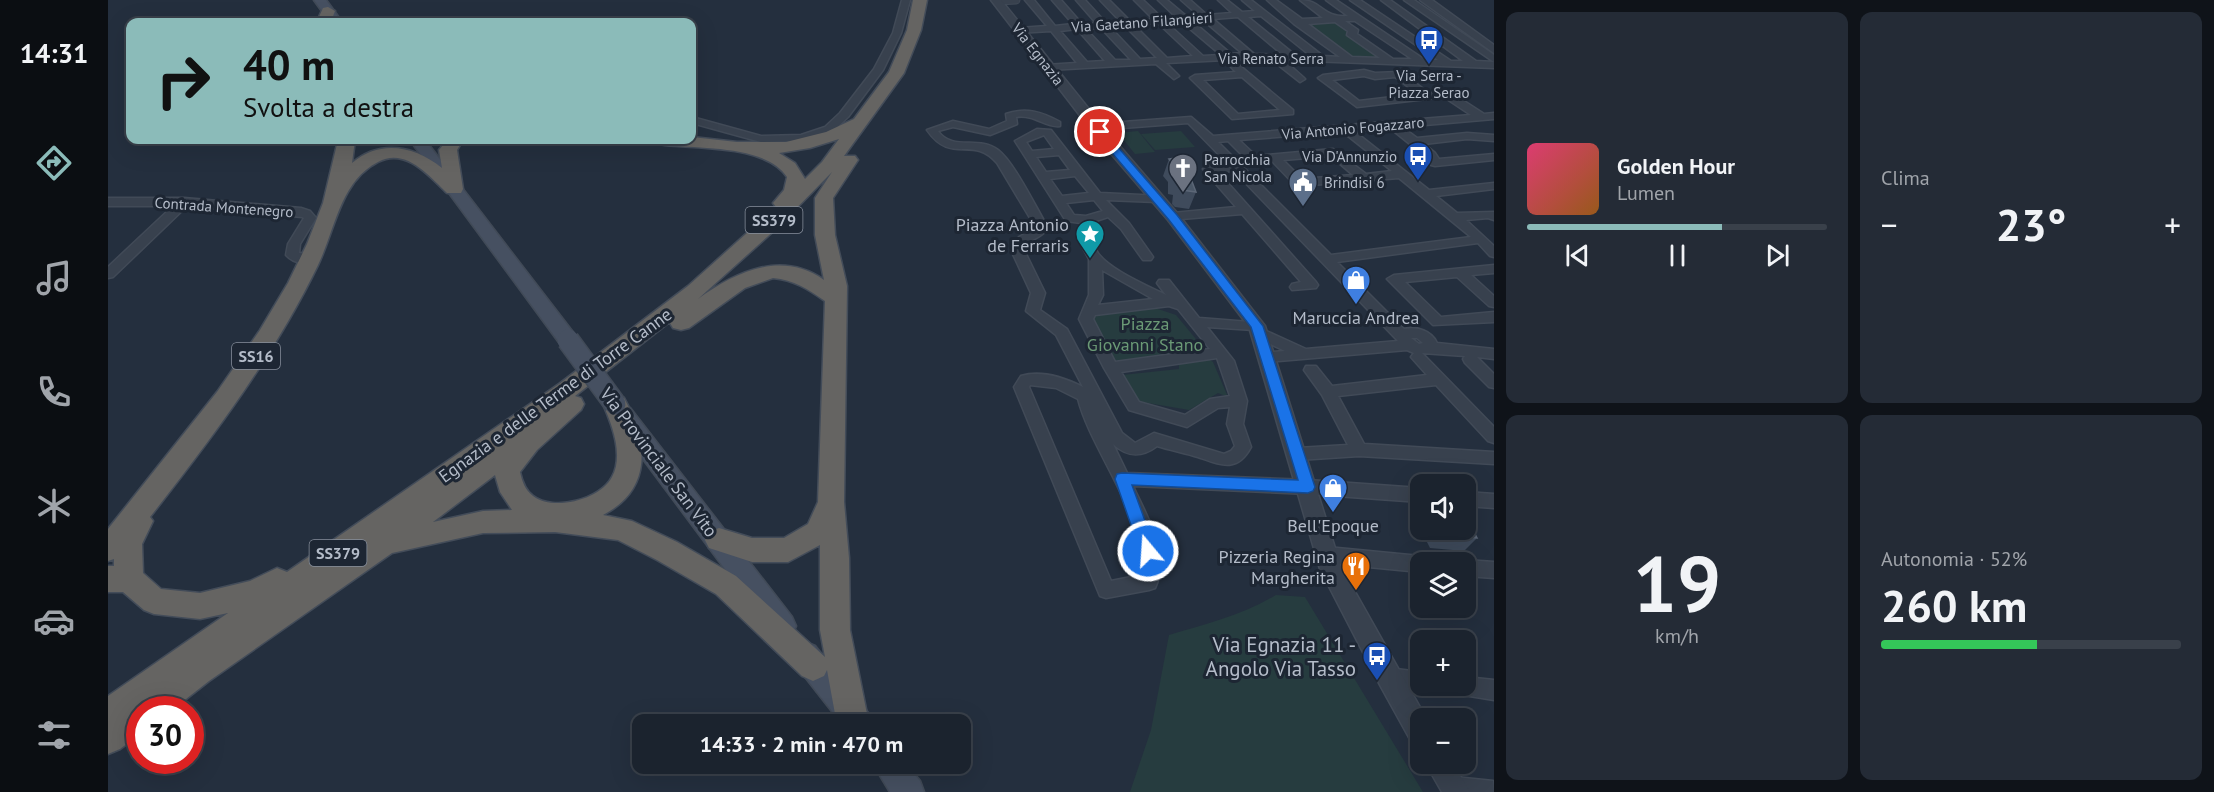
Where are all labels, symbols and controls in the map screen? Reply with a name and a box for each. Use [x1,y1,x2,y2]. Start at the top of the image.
street label: Via Gaetano Filangieri [1070,8,1213,36]
street label: Via Egnazia [1007,18,1068,89]
bus stop icon: Via Serra - Piazza Serao [1413,24,1445,66]
text: 14:31 [20,36,88,70]
text: 40 m [243,37,335,92]
icon: right [144,42,222,120]
street label: Via Renato Serra [1217,49,1324,68]
place label: Via Serra - Piazza Serao [1389,66,1469,102]
text: Svolta a destra [243,90,414,124]
pin [1074,106,1125,157]
street label: Via Antonio Fogazzaro [1280,112,1425,144]
icon: arrive [1083,115,1116,148]
bus stop icon: Via D'Annunzio [1402,140,1434,182]
icon: directions [33,142,75,184]
place label: Via D'Annunzio [1301,147,1397,166]
place label: Parrocchia San Nicola [1204,150,1272,186]
church icon: Parrocchia San Nicola [1167,152,1199,194]
text: Golden Hour [1617,152,1735,180]
text: Clima [1881,165,1930,191]
public building icon: Brindisi 6 [1287,166,1319,208]
place label: Brindisi 6 [1324,173,1385,192]
text: Lumen [1617,180,1675,206]
street label: Contrada Montenegro [154,193,294,221]
text: 23° [1996,195,2066,253]
text: − [1881,203,1898,246]
text: + [2164,203,2181,246]
road number: SS379 [746,207,802,233]
place label: Piazza Antonio de Ferraris [956,213,1069,257]
place icon: Piazza Antonio de Ferraris [1074,218,1106,260]
icon: previous [1561,239,1594,272]
icon: pause [1661,239,1694,272]
icon: next [1761,239,1794,272]
icon: music [33,257,75,299]
shop icon: Maruccia Andrea [1340,264,1372,306]
street label: Egnazia e delle Terme di Torre Canne [434,303,676,487]
place label: Maruccia Andrea [1292,306,1420,329]
park label: Piazza Giovanni Stano [1087,312,1203,356]
road number: SS16 [232,343,280,369]
icon: phone [33,371,75,413]
street label: Via Provinciale San Vito [595,382,723,541]
shop icon: Bell'Epoque [1317,472,1349,514]
map controls [1410,474,1476,774]
button: sound [1410,474,1476,540]
icon: climate [33,485,75,527]
place label: Bell'Epoque [1287,514,1379,537]
position arrow [1116,519,1180,583]
text: 19 [1633,533,1721,634]
road number: SS379 [310,540,366,566]
place label: Pizzeria Regina Margherita [1218,545,1335,589]
text: Autonomia · 52% [1881,546,2027,572]
restaurant icon: Pizzeria Regina Margherita [1340,550,1372,592]
button: layers [1410,552,1476,618]
text: 260 km [1881,576,2027,634]
icon: car [33,600,75,642]
text: km/h [1655,623,1699,649]
button: + [1410,630,1476,696]
place label: Via Egnazia 11 - Angolo Via Tasso [1206,631,1356,682]
bus stop icon: Via Egnazia 11 - Angolo Via Tasso [1361,640,1393,682]
speed limit sign: 30 [126,696,204,774]
button: − [1410,708,1476,774]
icon: filters [33,714,75,756]
text: 14:33 · 2 min · 470 m [700,730,903,758]

